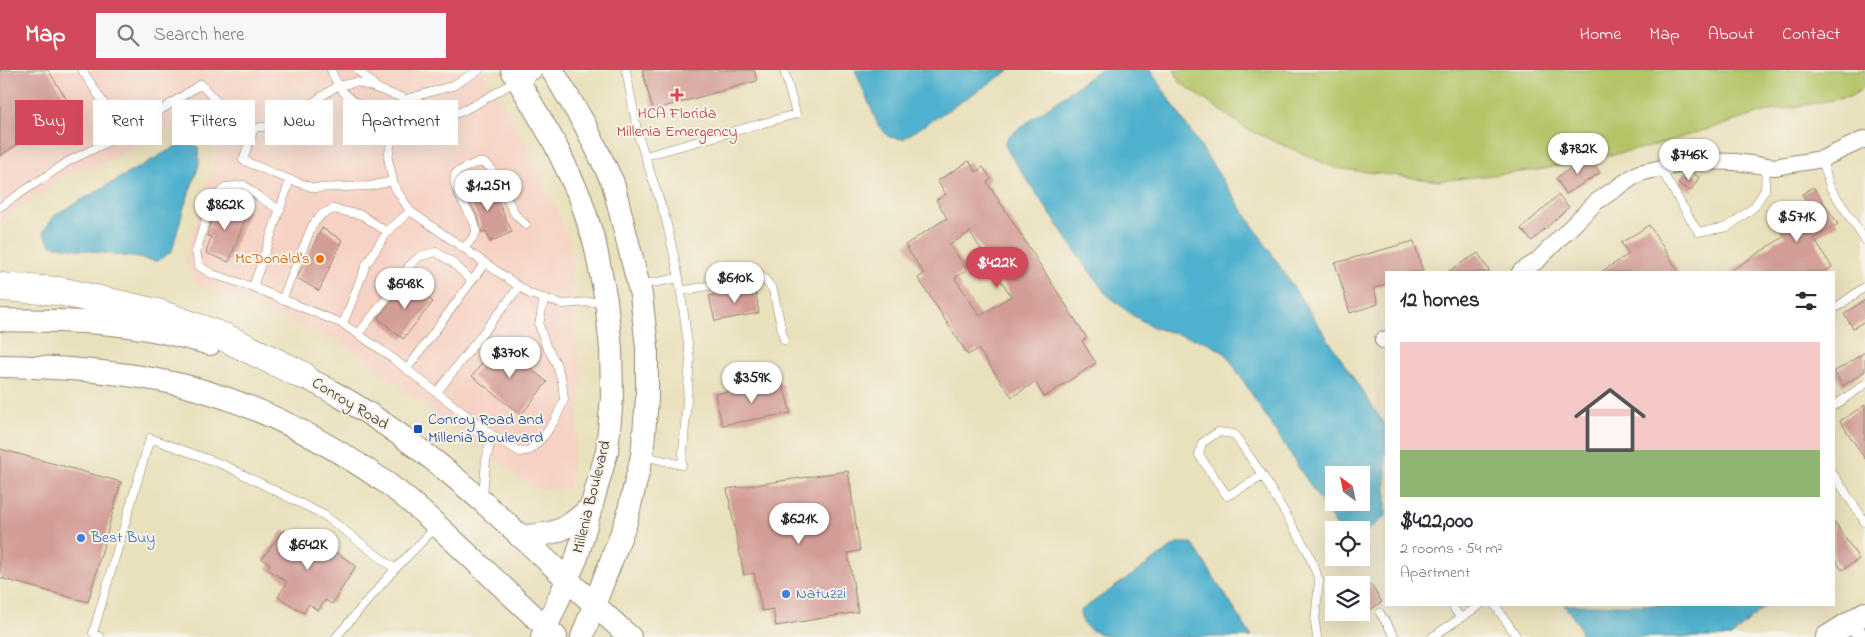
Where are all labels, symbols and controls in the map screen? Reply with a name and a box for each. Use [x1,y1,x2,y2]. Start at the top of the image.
search box [96,13,446,58]
text: Map [25,18,66,53]
icon: search [114,21,142,49]
text: Search here [154,22,245,49]
text: Home [1580,22,1621,48]
text: Map [1649,22,1680,48]
text: About [1708,22,1754,48]
text: Contact [1782,22,1840,48]
marker: HCA Florida Millenia Emergency [670,88,684,102]
chip: Buy [15,100,83,145]
chip: Rent [93,100,162,145]
chip: Filters [172,100,255,145]
chip: New [265,100,333,145]
chip: Apartment [343,100,458,145]
place label: HCA Florida Millenia Emergency [616,102,738,144]
pin: $782K [1543,132,1613,175]
text: $782K [1559,137,1597,161]
pin: $746K [1654,138,1724,181]
text: $746K [1670,143,1708,167]
pin: $1.25M [447,170,529,212]
text: $1.25M [466,174,510,198]
pin: $862K [190,189,260,231]
text: $862K [206,193,244,217]
pin: $571K [1762,200,1832,243]
text: $571K [1778,205,1816,229]
pin: $422K [962,246,1032,289]
place label: McDonald's [235,247,310,271]
text: $422K [977,251,1017,275]
marker: McDonald's [314,253,326,265]
pin: $610K [700,262,770,304]
text: $610K [717,266,753,290]
pin: $648K [370,268,440,310]
text: $648K [386,272,424,296]
text: 12 homes [1400,286,1480,316]
icon: filters [1792,287,1820,315]
pin: $370K [475,336,545,379]
text: $370K [491,341,529,365]
pin: $359K [717,362,787,404]
text: $359K [733,366,771,390]
street label: Conroy Road [307,372,393,436]
icon: home [1565,375,1655,465]
place label: Conroy Road and Millenia Boulevard [428,408,544,450]
marker: Conroy Road and Millenia Boulevard [412,423,424,435]
street label: Millenia Boulevard [566,438,618,556]
north arrow [1325,466,1370,511]
map controls [1325,466,1370,621]
pin: $621K [764,502,834,545]
text: $621K [780,507,818,531]
text: $422,000 [1400,507,1473,537]
button: locate [1325,521,1370,566]
place label: Best Buy [90,526,155,550]
pin: $642K [273,528,343,571]
marker: Best Buy [75,532,87,544]
text: $642K [288,533,328,557]
text: 2 rooms · 54 m² [1400,537,1502,561]
text: Apartment [1400,561,1470,585]
button: layers [1325,576,1370,621]
place label: Natuzzi [796,582,846,606]
marker: Natuzzi [780,588,792,600]

